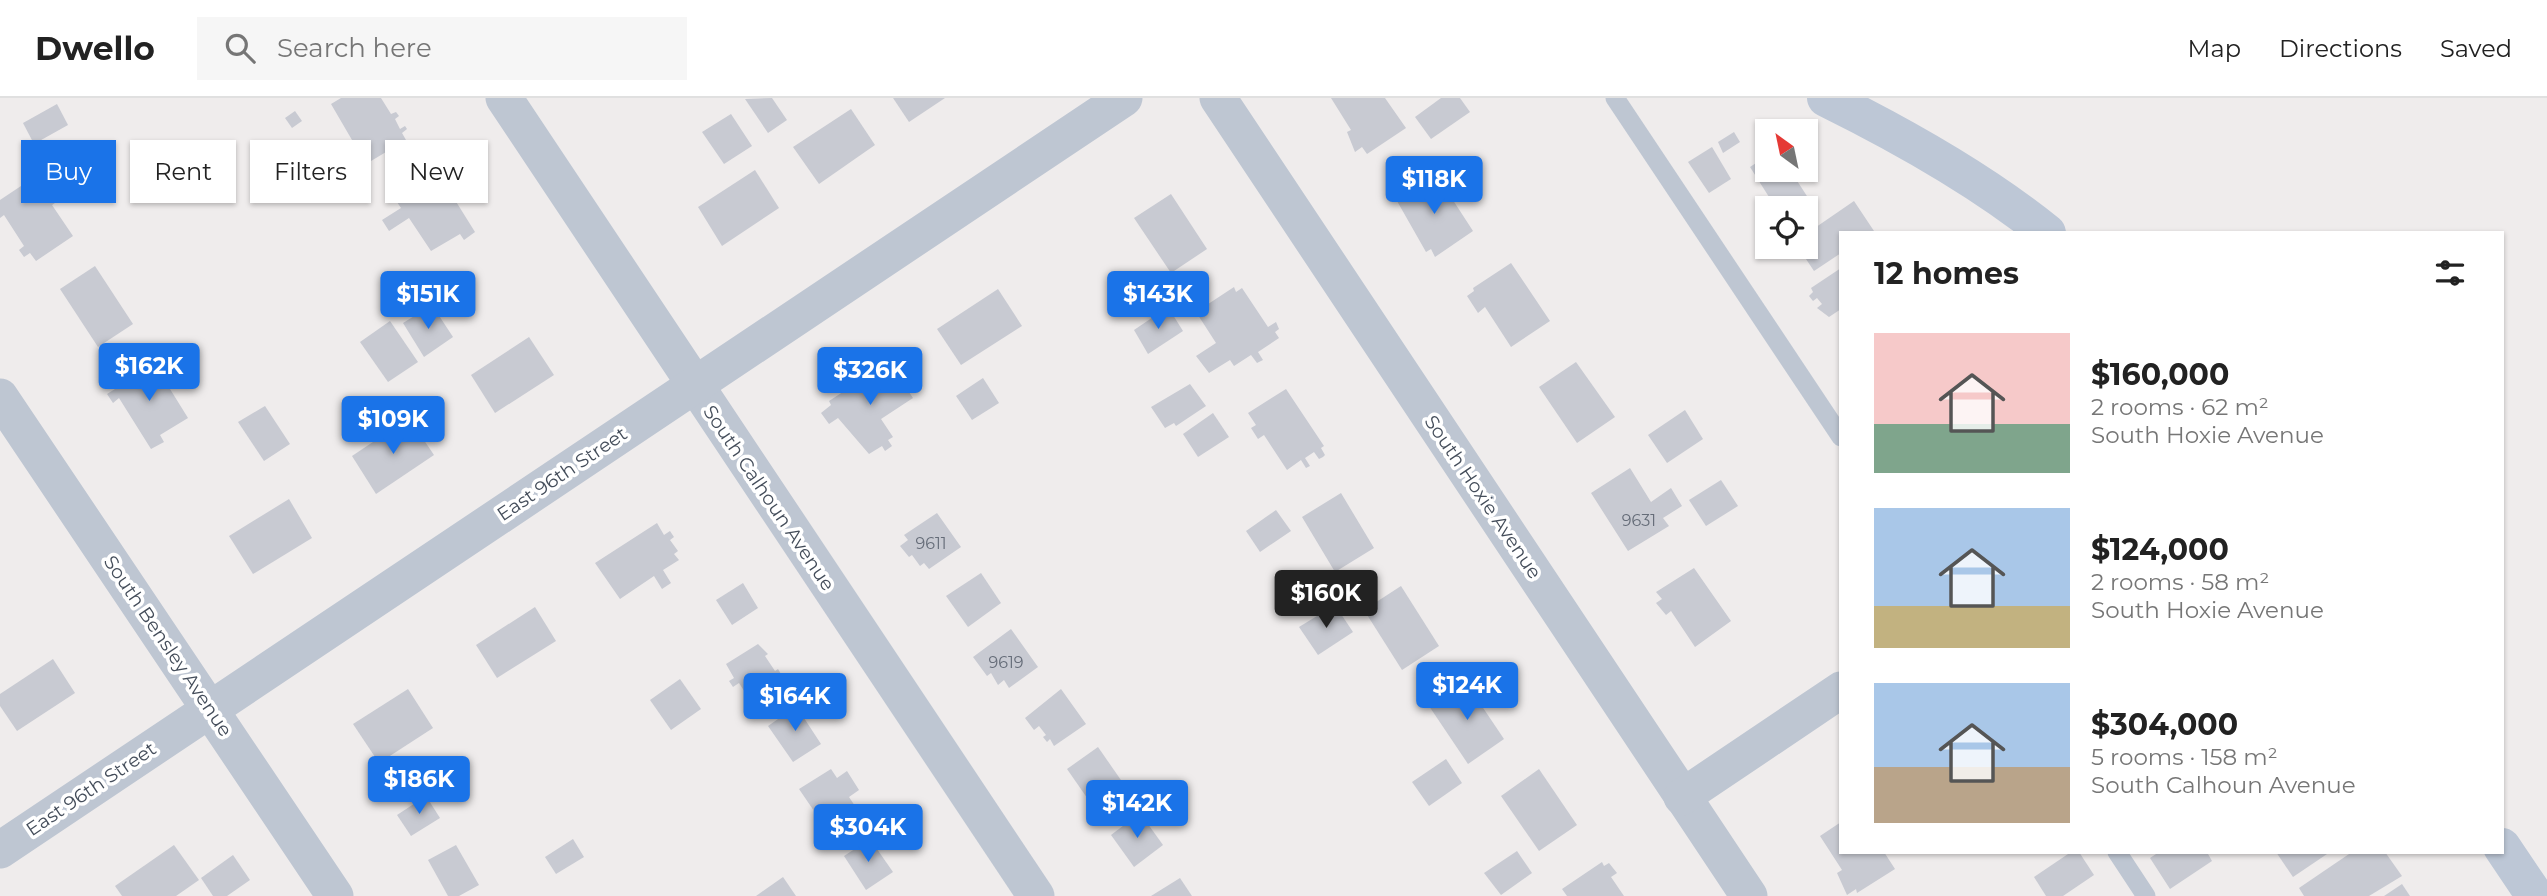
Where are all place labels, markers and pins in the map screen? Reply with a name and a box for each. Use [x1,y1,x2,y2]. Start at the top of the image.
pin: $118K [1385,156,1483,216]
pin: $151K [379,272,477,331]
pin: $143K [1109,272,1207,331]
pin: $162K [100,344,198,403]
pin: $326K [821,348,919,407]
pin: $109K [344,396,442,456]
pin: $160K [1277,570,1375,630]
pin: $124K [1418,662,1516,722]
pin: $164K [746,674,844,733]
pin: $186K [370,756,468,816]
pin: $142K [1088,780,1186,840]
pin: $304K [819,804,917,864]

